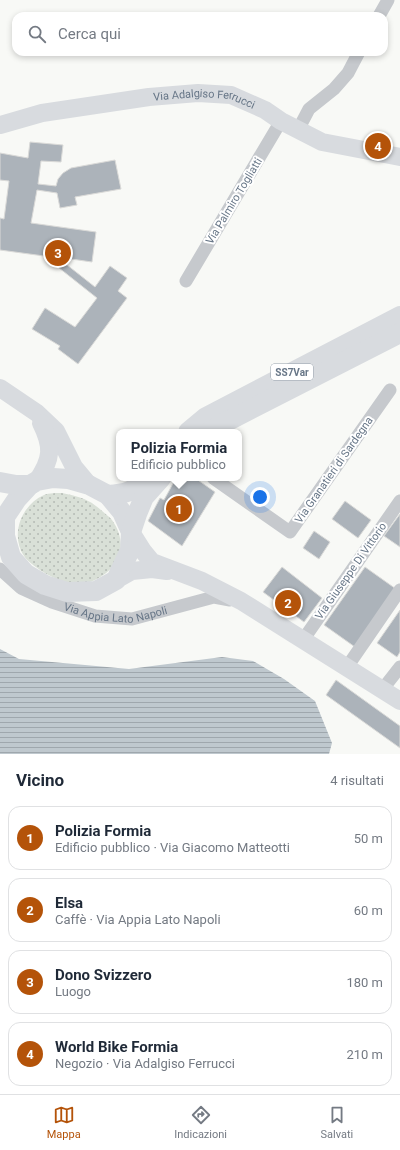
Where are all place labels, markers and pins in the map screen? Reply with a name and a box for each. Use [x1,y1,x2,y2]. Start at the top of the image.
pin: 4 [365,131,391,161]
pin: 3 [45,238,71,268]
pin: 1 [166,494,192,524]
pin: 2 [275,588,301,618]

